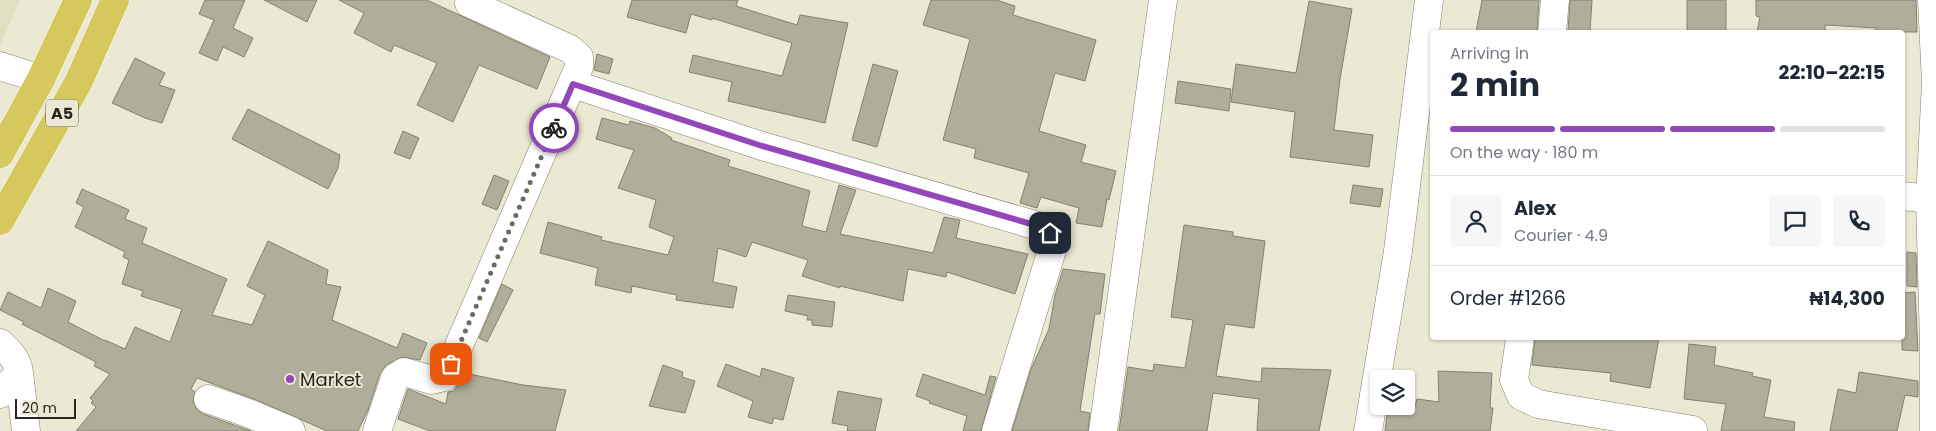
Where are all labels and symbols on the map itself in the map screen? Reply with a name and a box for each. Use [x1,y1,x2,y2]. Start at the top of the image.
road number: A5 [46,100,78,126]
courier [529,103,579,153]
pin [1029,212,1071,254]
pin [430,343,472,385]
place label: Market [300,367,361,392]
marker: Market [284,373,296,385]
scale bar [15,396,76,419]

